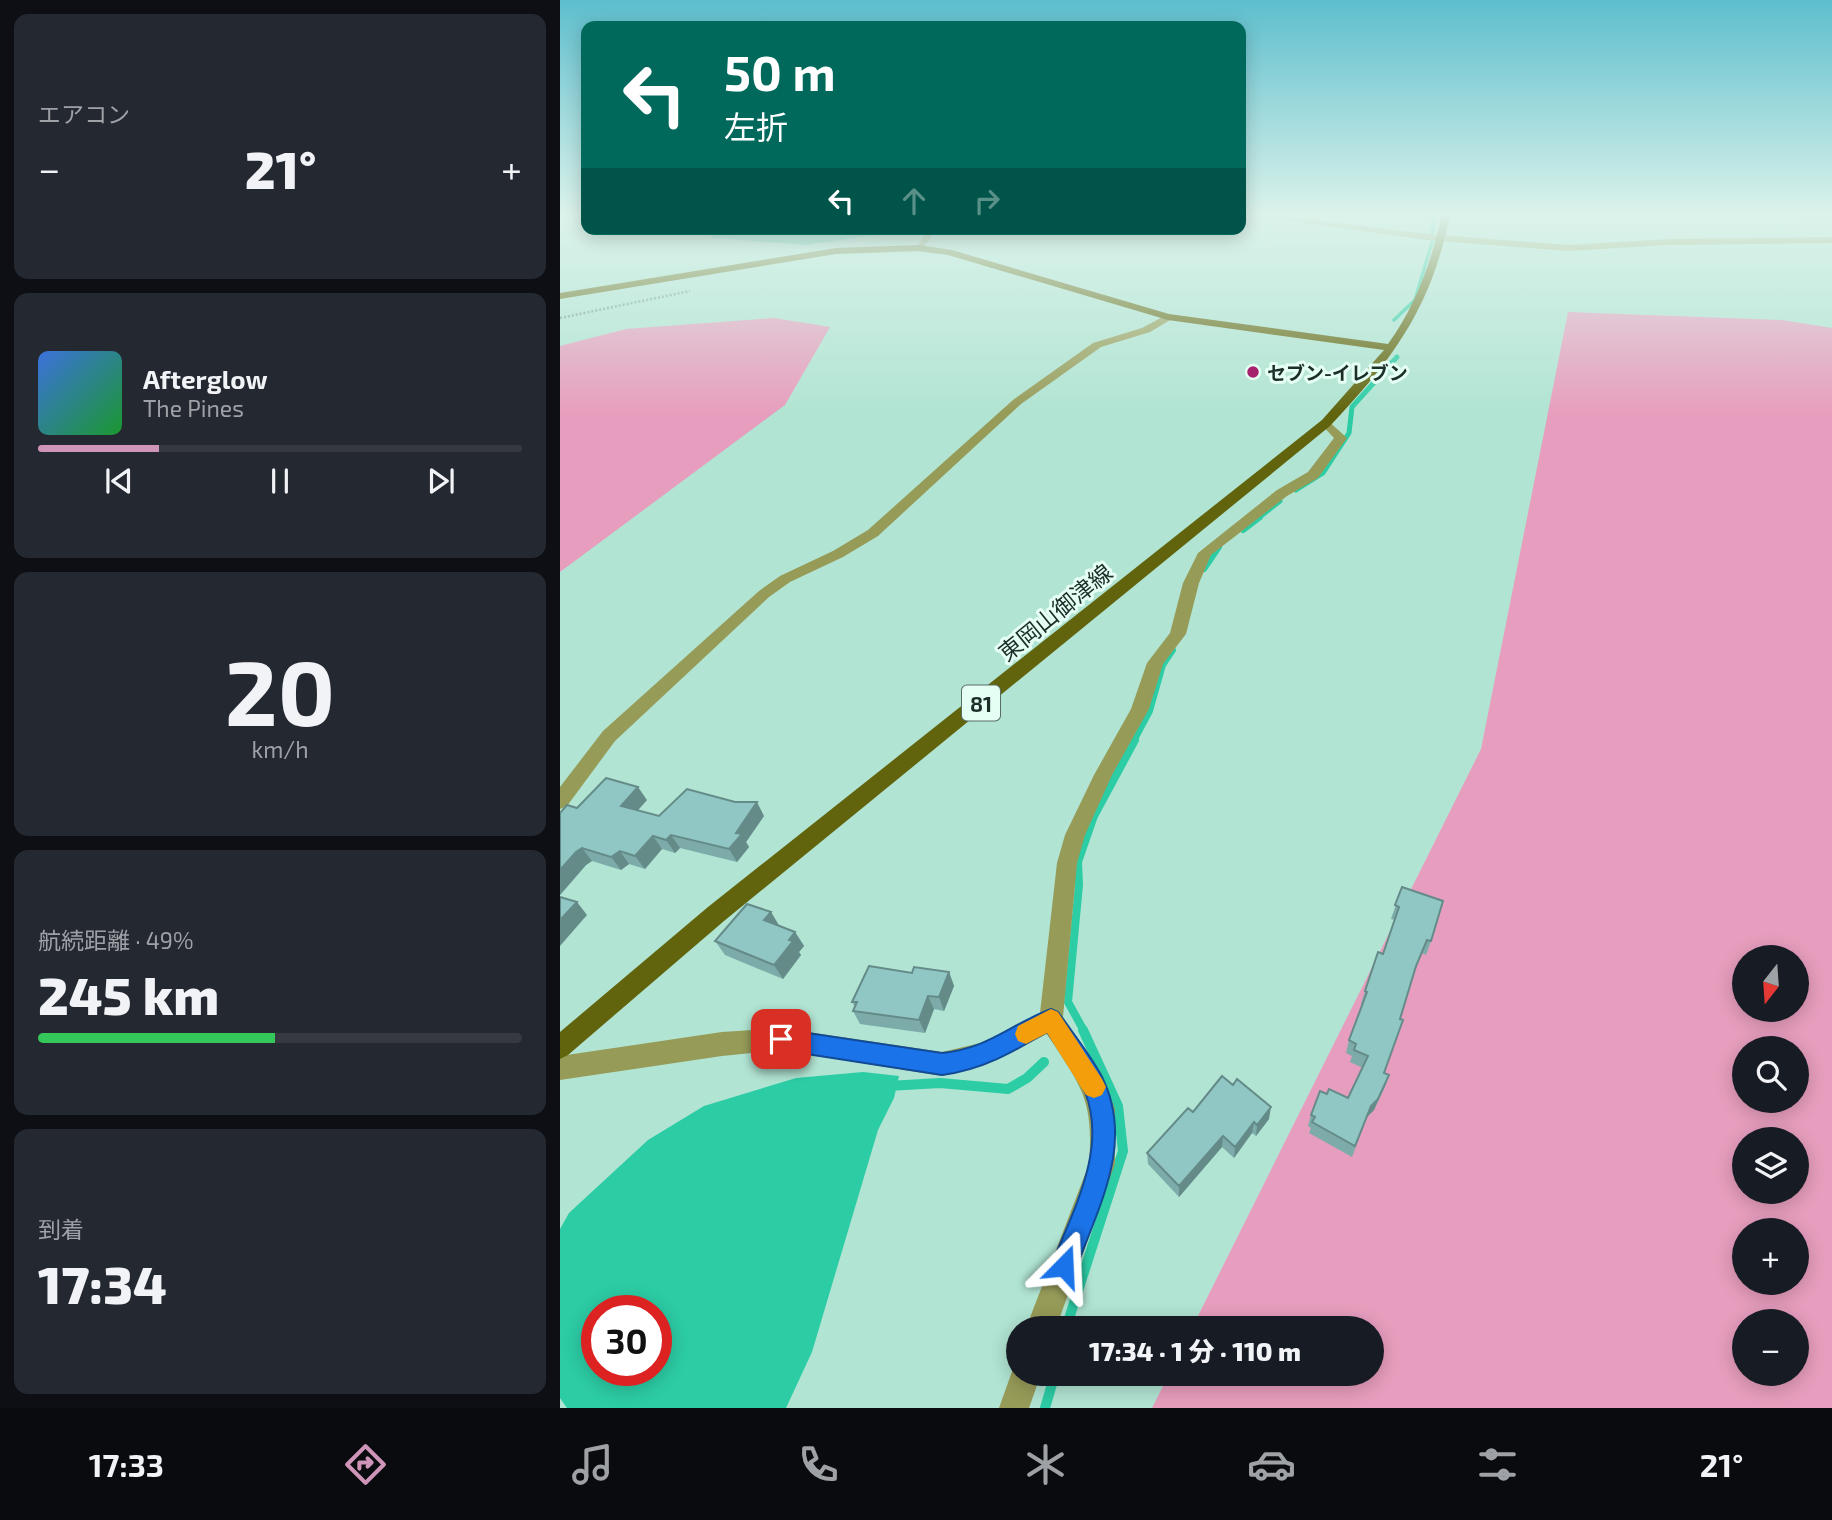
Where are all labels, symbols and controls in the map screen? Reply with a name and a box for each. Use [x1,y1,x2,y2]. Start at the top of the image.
text: 50 m [724,42,836,101]
icon: left [609,49,700,140]
text: エアコン [38,100,130,128]
text: 左折 [724,107,788,145]
text: 21° [245,137,316,199]
text: − [38,145,60,191]
text: + [501,145,522,191]
icon: left [822,182,860,220]
icon: ahead [895,182,933,220]
icon: right [968,182,1006,220]
place label: セブン-イレブン [1267,361,1408,384]
text: Afterglow [143,363,268,394]
marker: セブン-イレブン [1245,364,1261,380]
text: The Pines [143,394,244,422]
icon: previous [100,462,138,500]
icon: pause [261,462,299,500]
icon: next [422,462,460,500]
street label: 東岡山御津線 [993,558,1117,666]
text: 20 [225,635,335,744]
road number: 81 [962,686,1000,720]
text: km/h [251,735,309,763]
text: 航続距離 · 49% [38,926,194,954]
north arrow [1732,945,1810,1022]
map controls [1732,945,1809,1386]
text: 245 km [38,963,219,1025]
pin [751,1009,811,1069]
icon: arrive [762,1020,800,1058]
button: search [1732,1036,1809,1113]
button: layers [1732,1127,1809,1204]
text: 到着 [38,1215,84,1243]
button: + [1732,1218,1809,1295]
position arrow [1027,1229,1101,1303]
text: 17:34 [38,1252,167,1314]
speed limit sign: 30 [581,1295,672,1386]
button: − [1732,1309,1809,1386]
text: 17:34 · 1 分 · 110 m [1089,1335,1301,1366]
icon: directions [341,1440,390,1489]
icon: music [568,1440,617,1489]
icon: phone [794,1440,843,1489]
icon: climate [1021,1440,1070,1489]
icon: car [1247,1440,1296,1489]
icon: filters [1473,1440,1522,1489]
text: 17:33 [89,1445,164,1483]
text: 21° [1700,1445,1743,1483]

